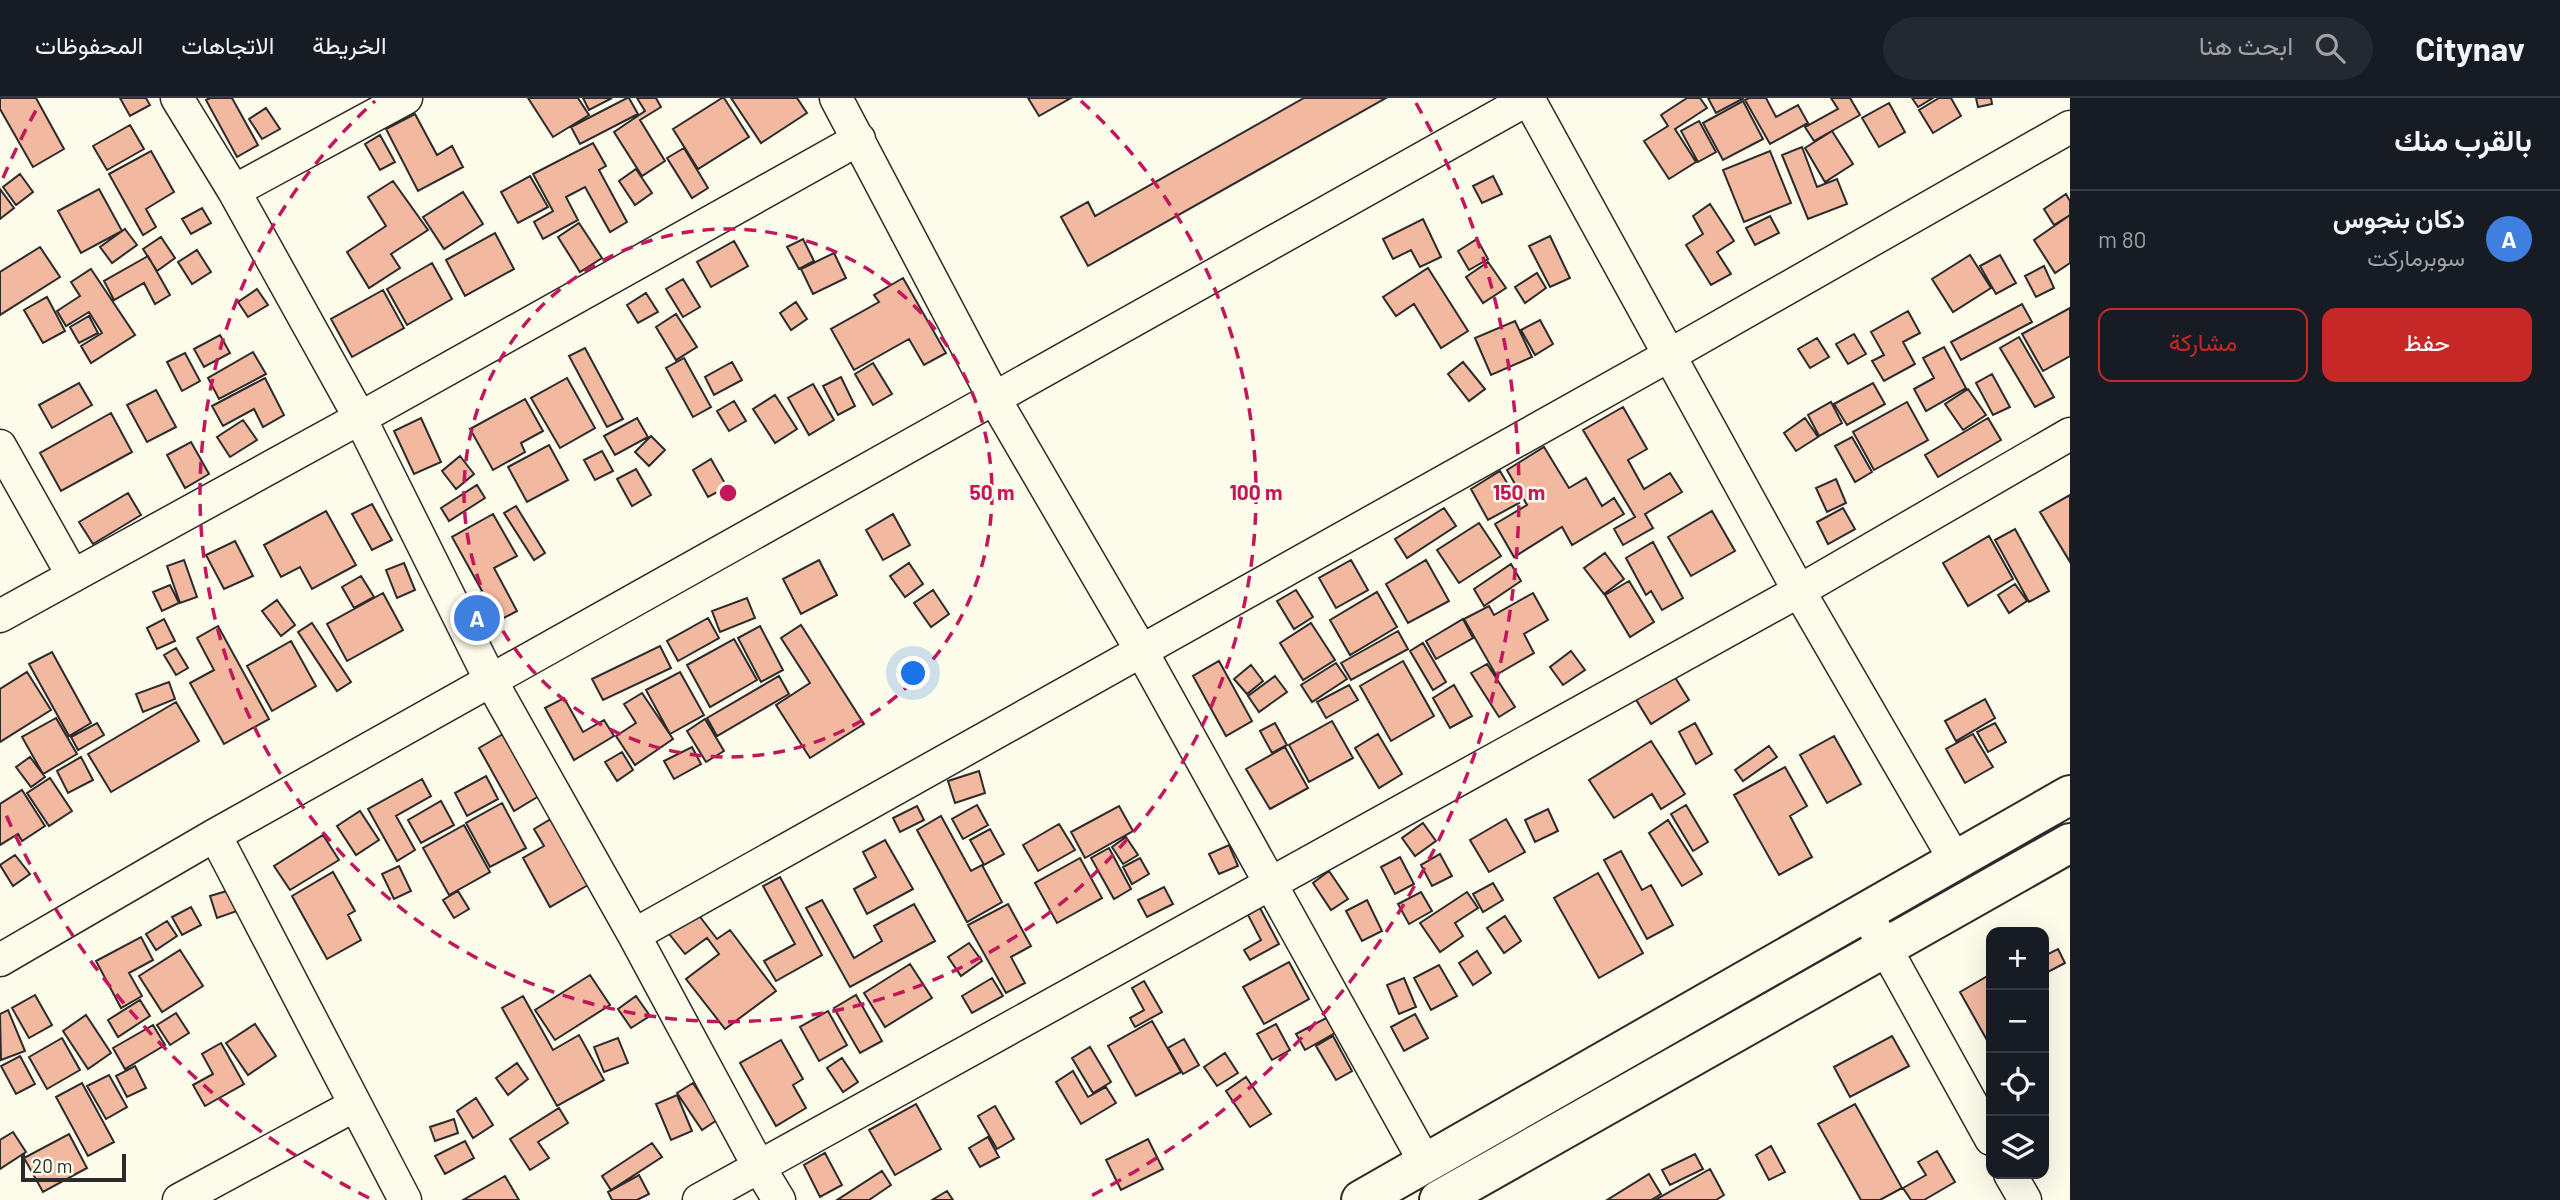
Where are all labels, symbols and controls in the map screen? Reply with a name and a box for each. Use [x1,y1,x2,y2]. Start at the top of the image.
search box [1883,17,2373,80]
text: Citynav [2415,28,2525,68]
text: ابحث هنا [2199,29,2293,60]
icon: search [2311,29,2349,67]
text: المحفوظات [35,30,143,59]
text: الاتجاهات [181,30,274,59]
text: الخريطة [312,30,387,59]
text: بالقرب منك [2394,121,2532,157]
text: دكان بنجوس [2333,202,2465,233]
text: 80 m [2098,225,2147,253]
text: A [2501,225,2517,253]
text: سوبرماركت [2367,243,2465,271]
button: مشاركة [2098,308,2308,382]
button: حفظ [2322,308,2532,382]
text: 50 m [969,479,1015,504]
text: 100 m [1229,479,1283,504]
text: 150 m [1493,479,1545,504]
centre of rings [716,481,740,505]
pin: A [454,592,500,644]
your location [896,656,930,690]
map controls [1986,927,2049,1179]
button: + [1986,927,2049,990]
button: − [1986,990,2049,1053]
button: locate [1986,1053,2049,1116]
button: layers [1986,1116,2049,1179]
scale bar [21,1151,126,1183]
text: 20 m [32,1154,72,1177]

